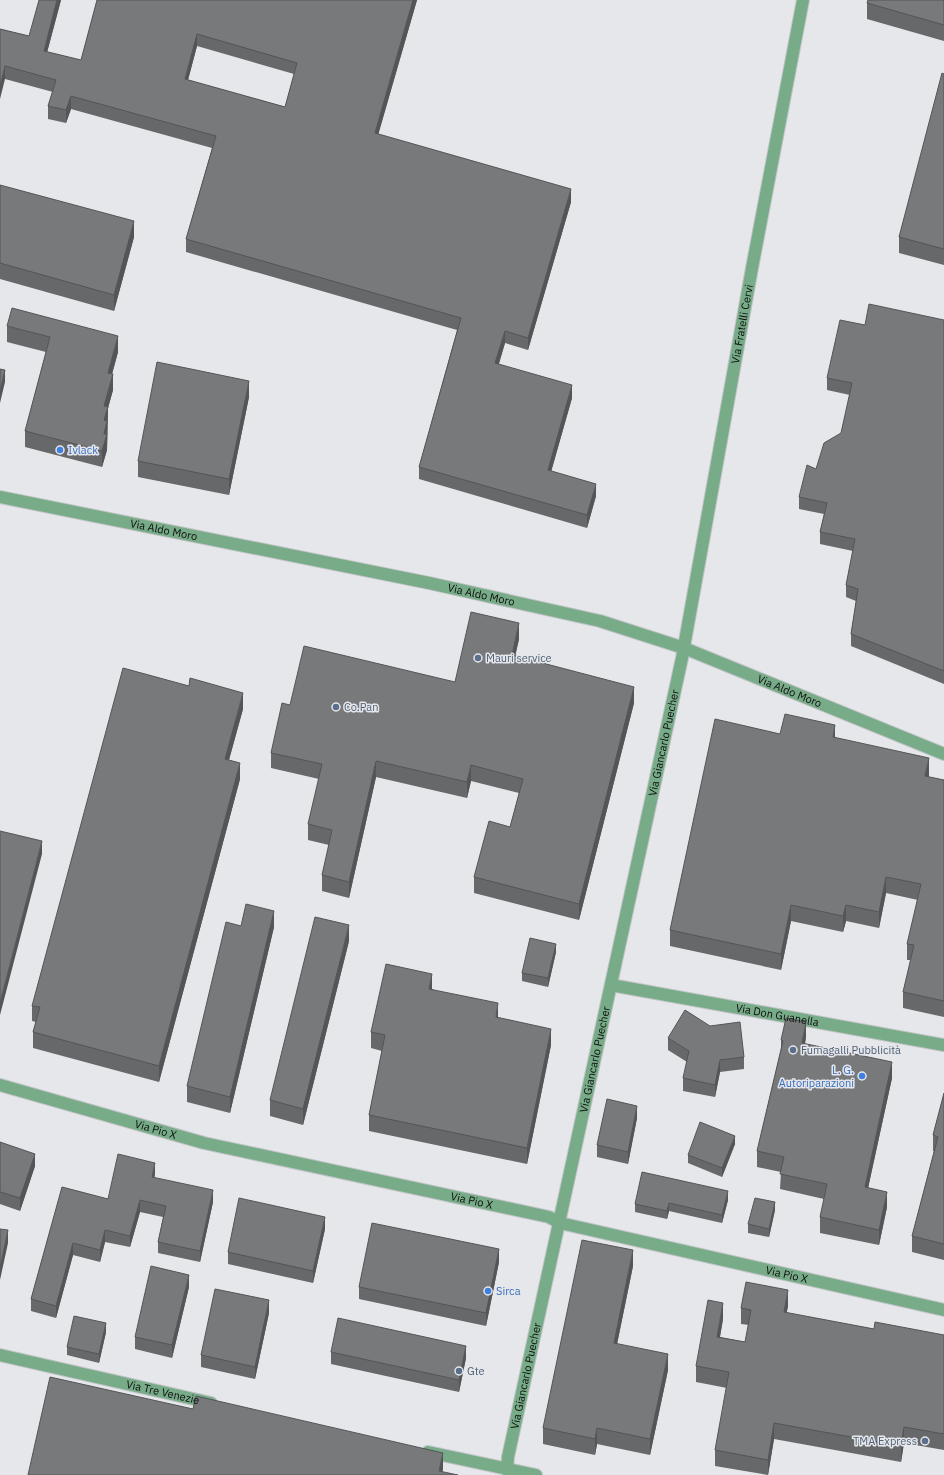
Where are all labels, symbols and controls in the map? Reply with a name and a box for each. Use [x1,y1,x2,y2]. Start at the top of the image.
street label: Via Fratelli Cervi [728,283,756,365]
place label: Ivlack [68,443,98,457]
marker: Ivlack [55,445,65,455]
street label: Via Aldo Moro [129,516,199,543]
street label: Via Aldo Moro [446,580,516,609]
place label: Mauri service [486,651,552,665]
marker: Mauri service [473,653,483,663]
street label: Via Aldo Moro [755,672,824,710]
street label: Via Giancarlo Puecher [645,688,682,797]
place label: Co.Pan [344,700,378,714]
marker: Co.Pan [331,702,341,712]
street label: Via Don Guanella [735,1001,820,1029]
street label: Via Giancarlo Puecher [576,1005,613,1114]
place label: Fumagalli Pubblicità [801,1043,901,1057]
marker: Fumagalli Pubblicità [788,1045,798,1055]
place label: L. G. Autoriparazioni [779,1063,854,1090]
marker: L. G. Autoriparazioni [857,1071,867,1081]
street label: Via Pio X [133,1117,179,1142]
street label: Via Pio X [449,1189,495,1212]
street label: Via Pio X [764,1263,809,1286]
place label: Sirca [496,1284,521,1298]
marker: Sirca [483,1286,493,1296]
street label: Via Giancarlo Puecher [507,1321,544,1430]
place label: Gte [467,1364,485,1378]
marker: Gte [454,1366,464,1376]
street label: Via Tre Venezie [125,1377,201,1407]
place label: TMA Express [853,1434,917,1448]
marker: TMA Express [920,1436,930,1446]

